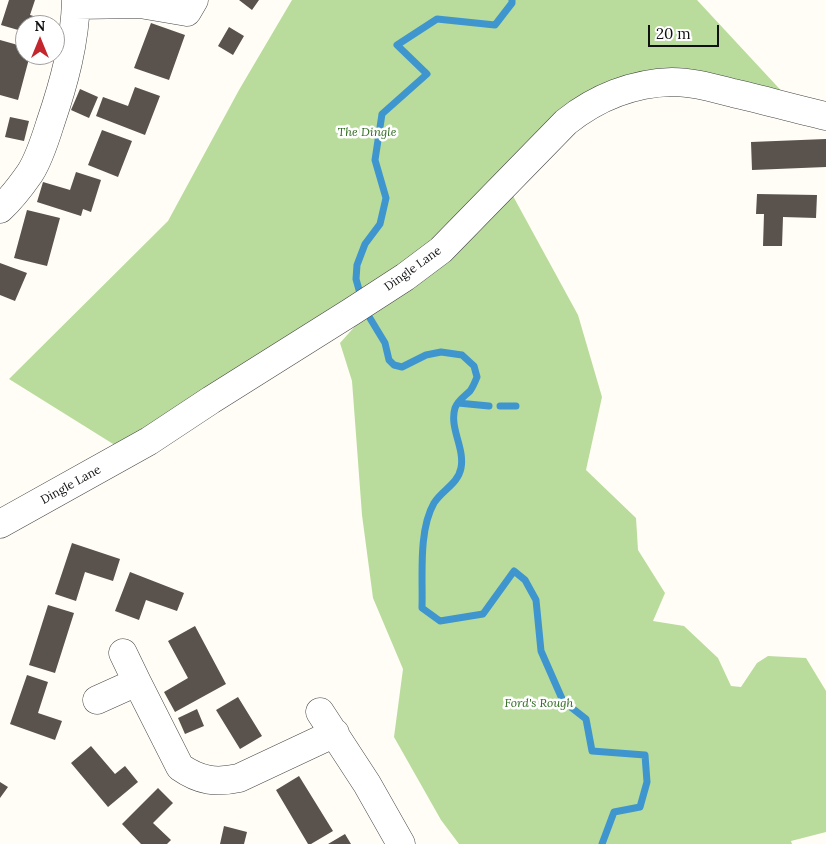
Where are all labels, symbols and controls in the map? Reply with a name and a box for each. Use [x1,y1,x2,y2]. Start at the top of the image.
north arrow [15,15,65,65]
scale bar [651,15,722,47]
text: N [35,17,45,35]
text: 20 m [656,24,691,43]
park label: The Dingle [338,126,396,140]
street label: Dingle Lane [382,244,444,294]
street label: Dingle Lane [38,463,104,507]
park label: Ford's Rough [505,697,573,711]

